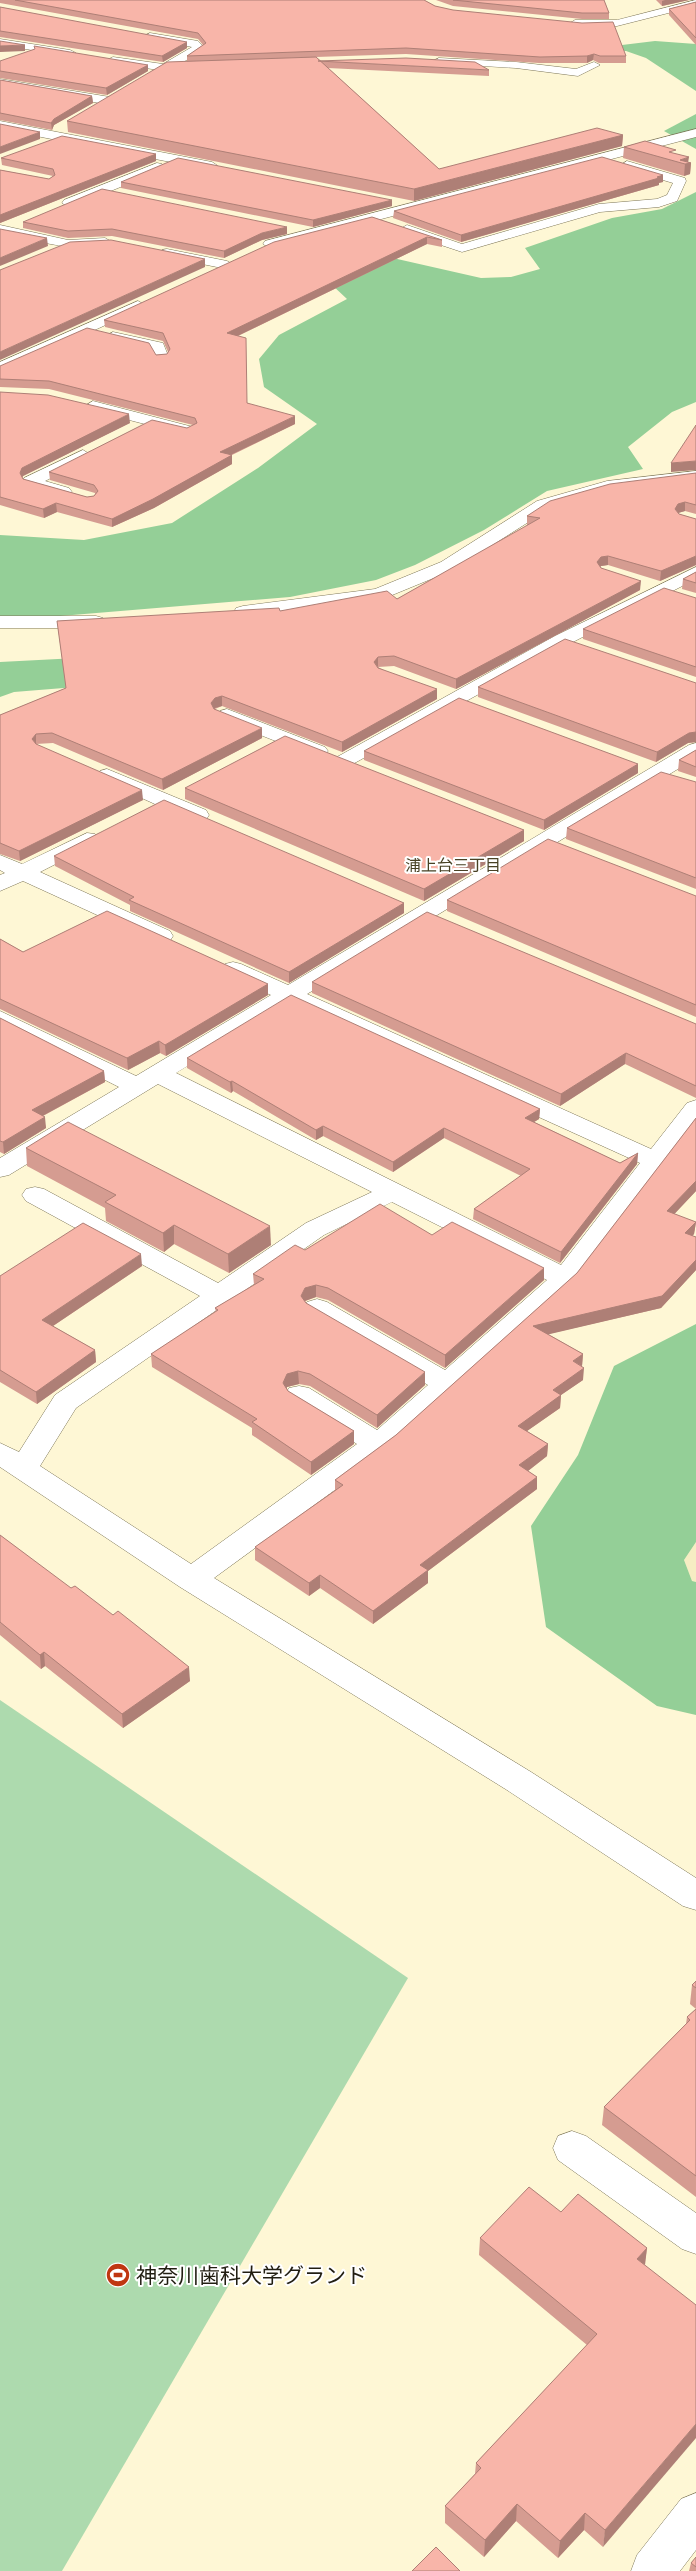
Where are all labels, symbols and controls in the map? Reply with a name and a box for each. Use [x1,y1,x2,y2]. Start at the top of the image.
district label: 浦上台三丁目 [405,855,501,875]
sports icon: 神奈川歯科大学グランド [105,2262,131,2288]
place label: 神奈川歯科大学グランド [136,2262,367,2289]

